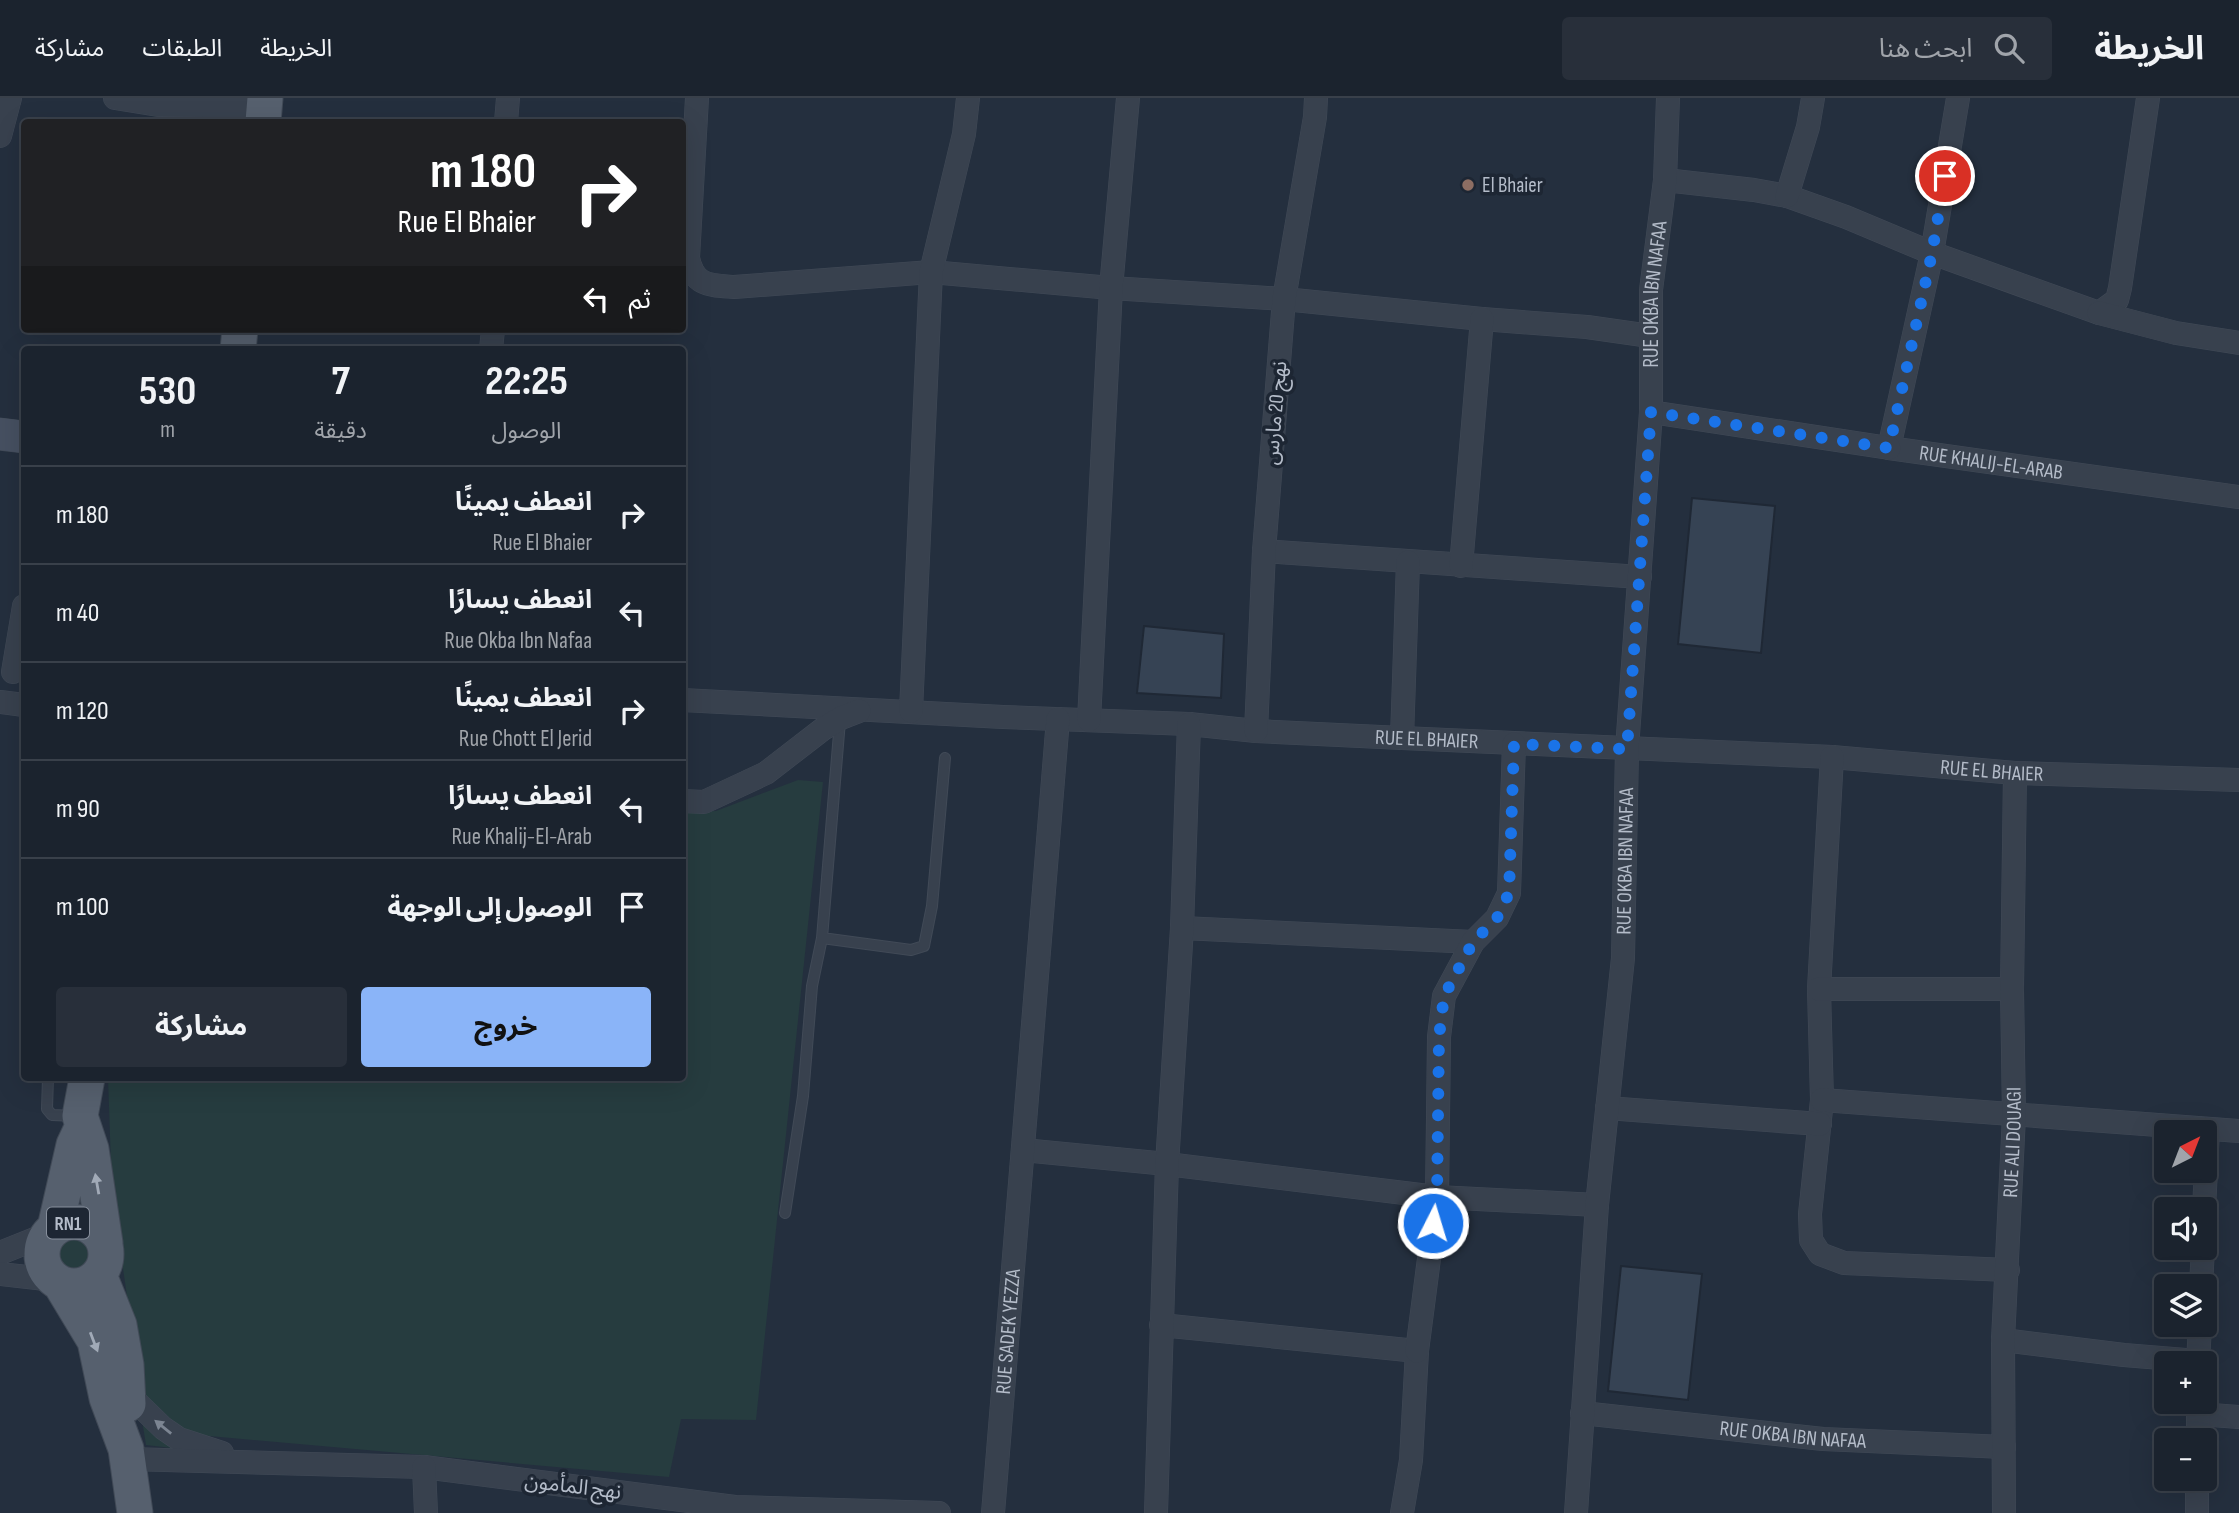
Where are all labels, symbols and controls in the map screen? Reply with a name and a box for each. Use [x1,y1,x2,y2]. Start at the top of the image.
search box [1562,17,2052,80]
icon: search [1990,29,2028,67]
text: الخريطة [2094,29,2204,69]
text: مشاركة [35,34,104,63]
text: الطبقات [142,34,222,63]
text: الخريطة [260,34,332,63]
text: ابحث هنا [1879,34,1972,65]
text: 180 m [430,143,536,202]
pin [1915,146,1975,206]
icon: right [560,147,651,238]
icon: arrive [1926,157,1964,195]
place label: El Bhaier [1482,173,1543,198]
marker: El Bhaier [1460,177,1476,193]
text: Rue El Bhaier [397,203,536,242]
street label: RUE OKBA IBN NAFAA [1639,219,1673,367]
icon: left [577,280,615,318]
text: ثم [629,285,651,316]
text: 7 [331,356,350,407]
text: 22:25 [485,356,568,407]
street label: نهج 20 مارس [1259,360,1294,466]
text: 530 [139,366,196,417]
text: m [160,416,175,444]
text: دقيقة [314,417,367,445]
text: الوصول [491,417,561,445]
street label: RUE KHALIJ-EL-ARAB [1918,440,2065,485]
text: انعطف يمينًا [455,487,592,518]
icon: right [613,496,651,534]
text: 180 m [56,500,109,531]
text: Rue El Bhaier [492,529,592,557]
text: انعطف يسارًا [448,585,592,616]
icon: left [613,594,651,632]
text: 40 m [56,598,99,629]
text: Rue Okba Ibn Nafaa [444,627,592,655]
text: انعطف يمينًا [455,683,592,714]
icon: right [613,692,651,730]
text: 120 m [56,696,109,727]
text: Rue Chott El Jerid [459,725,592,753]
street label: RUE EL BHAIER [1375,725,1479,754]
street label: RUE EL BHAIER [1939,755,2044,787]
text: انعطف يسارًا [448,781,592,812]
street label: RUE OKBA IBN NAFAA [1611,786,1639,935]
icon: left [613,790,651,828]
text: 90 m [56,794,100,825]
text: Rue Khalij-El-Arab [451,823,592,851]
icon: arrive [613,888,651,926]
text: 100 m [56,892,109,923]
text: الوصول إلى الوجهة [388,893,592,924]
button: مشاركة [56,987,347,1067]
button: خروج [361,987,651,1067]
street label: RUE ALI DOUAGI [1998,1087,2027,1198]
north arrow [2154,1120,2217,1183]
map controls [2154,1120,2217,1491]
one-way arrow [91,1173,102,1195]
position arrow [1396,1186,1470,1260]
button: sound [2154,1197,2217,1260]
road number: RN1 [47,1208,89,1238]
street label: RUE SADEK YEZZA [991,1267,1026,1395]
button: layers [2154,1274,2217,1337]
one-way arrow [89,1331,100,1352]
button: + [2154,1351,2217,1414]
street label: RUE OKBA IBN NAFAA [1718,1416,1868,1454]
one-way arrow [155,1420,173,1435]
button: − [2154,1428,2217,1491]
street label: نهج المأمون [523,1468,623,1507]

